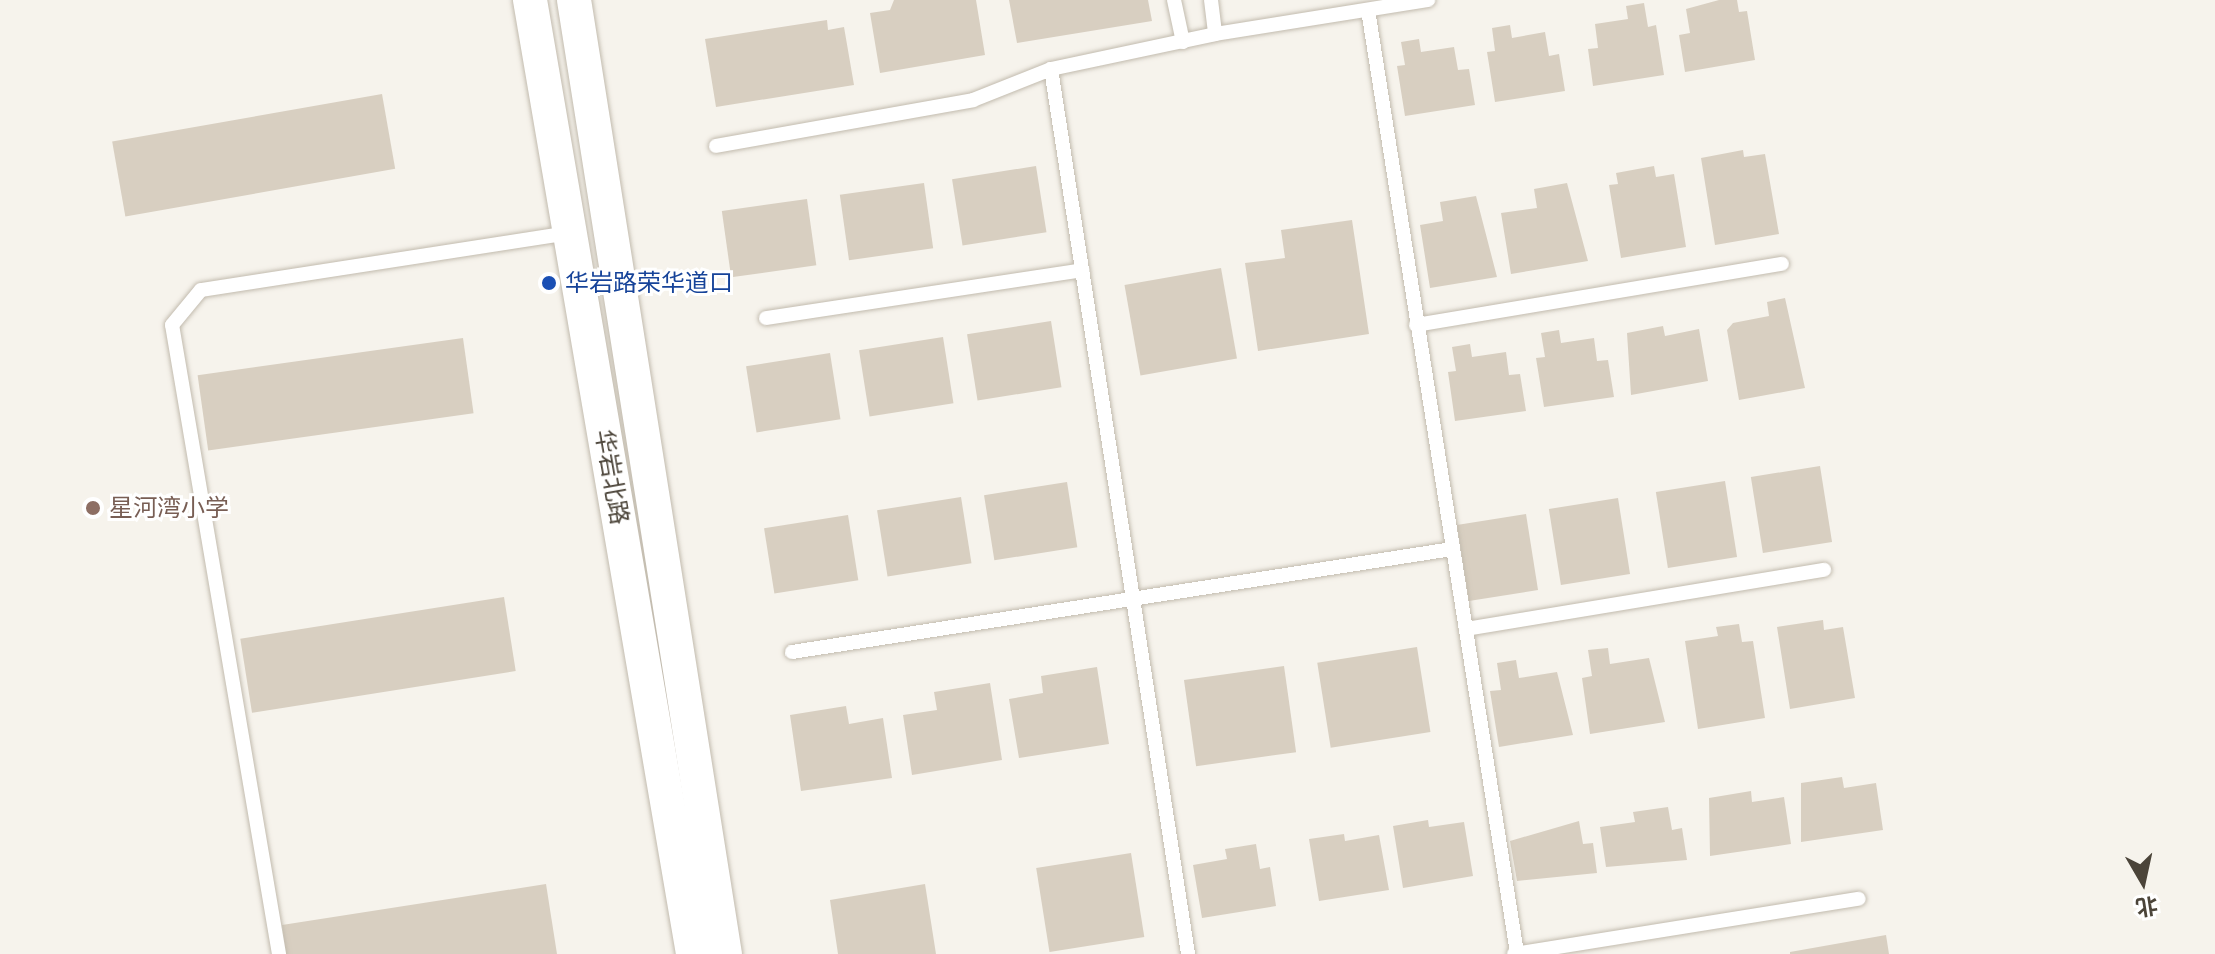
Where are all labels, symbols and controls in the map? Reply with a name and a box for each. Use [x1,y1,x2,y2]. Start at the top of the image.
place label: 华岩路荣华道口 [565,269,733,297]
marker: 华岩路荣华道口 [540,274,558,292]
street label: 华岩北路 [589,427,635,527]
place label: 星河湾小学 [109,494,229,522]
marker: 星河湾小学 [84,499,102,517]
north arrow [2103,842,2183,922]
text: 北 [2134,891,2160,921]

